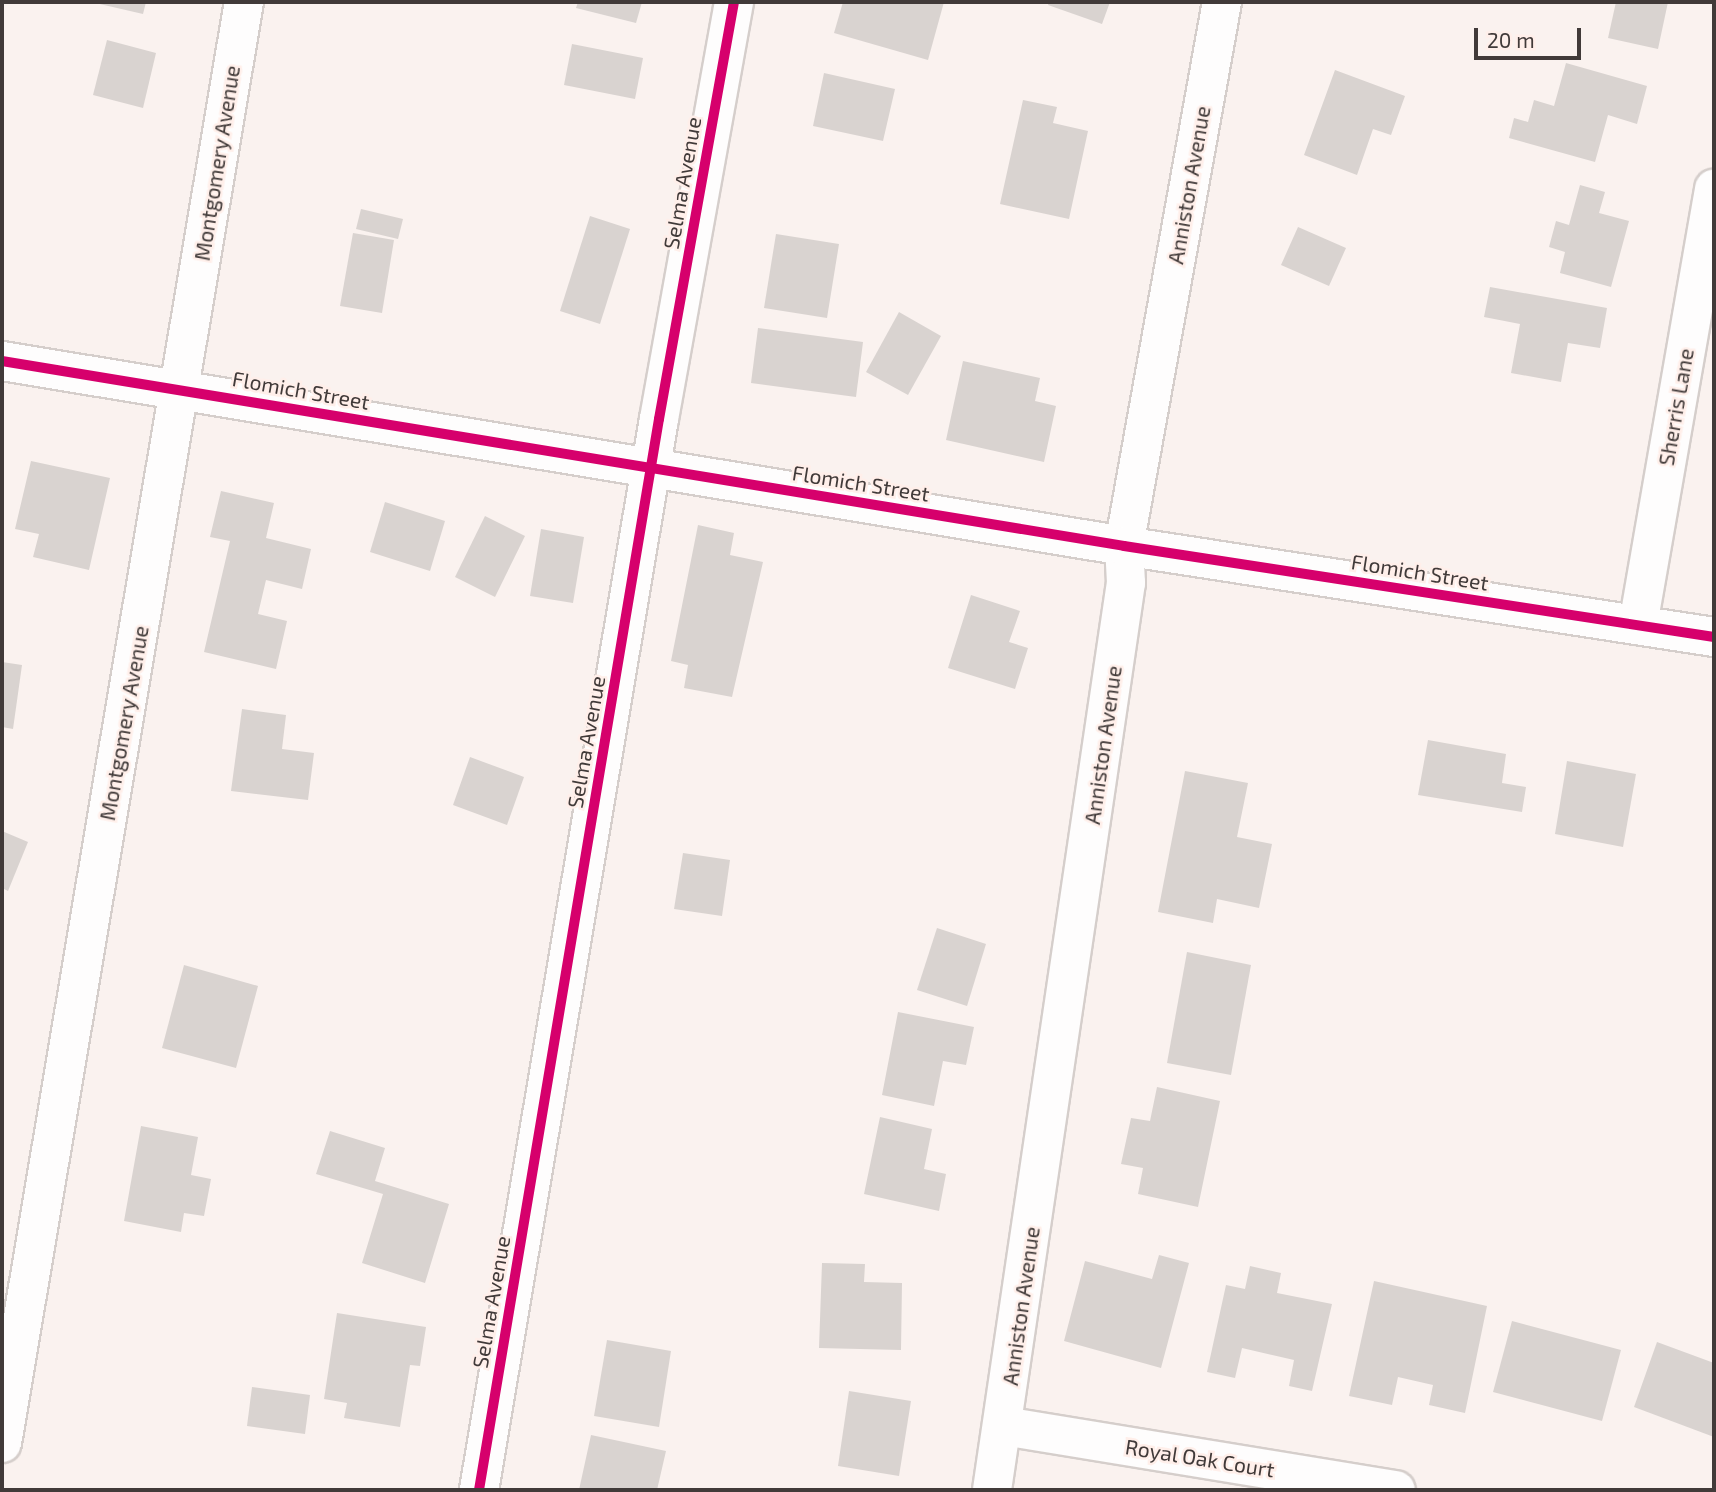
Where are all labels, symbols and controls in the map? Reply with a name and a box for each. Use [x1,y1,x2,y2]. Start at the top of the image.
scale bar [1478,14,1585,58]
text: 20 m [1487,27,1535,52]
street label: Montgomery Avenue [189,63,245,263]
street label: Anniston Avenue [1163,104,1215,266]
street label: Selma Avenue [658,115,706,251]
street label: Sherris Lane [1653,346,1699,468]
street label: Flomich Street [231,366,371,414]
street label: Flomich Street [791,460,931,506]
street label: Flomich Street [1350,549,1490,595]
street label: Montgomery Avenue [94,623,154,823]
street label: Anniston Avenue [1079,664,1127,826]
street label: Selma Avenue [562,674,610,810]
street label: Anniston Avenue [997,1225,1045,1387]
street label: Selma Avenue [467,1234,515,1370]
street label: Royal Oak Court [1123,1434,1277,1482]

